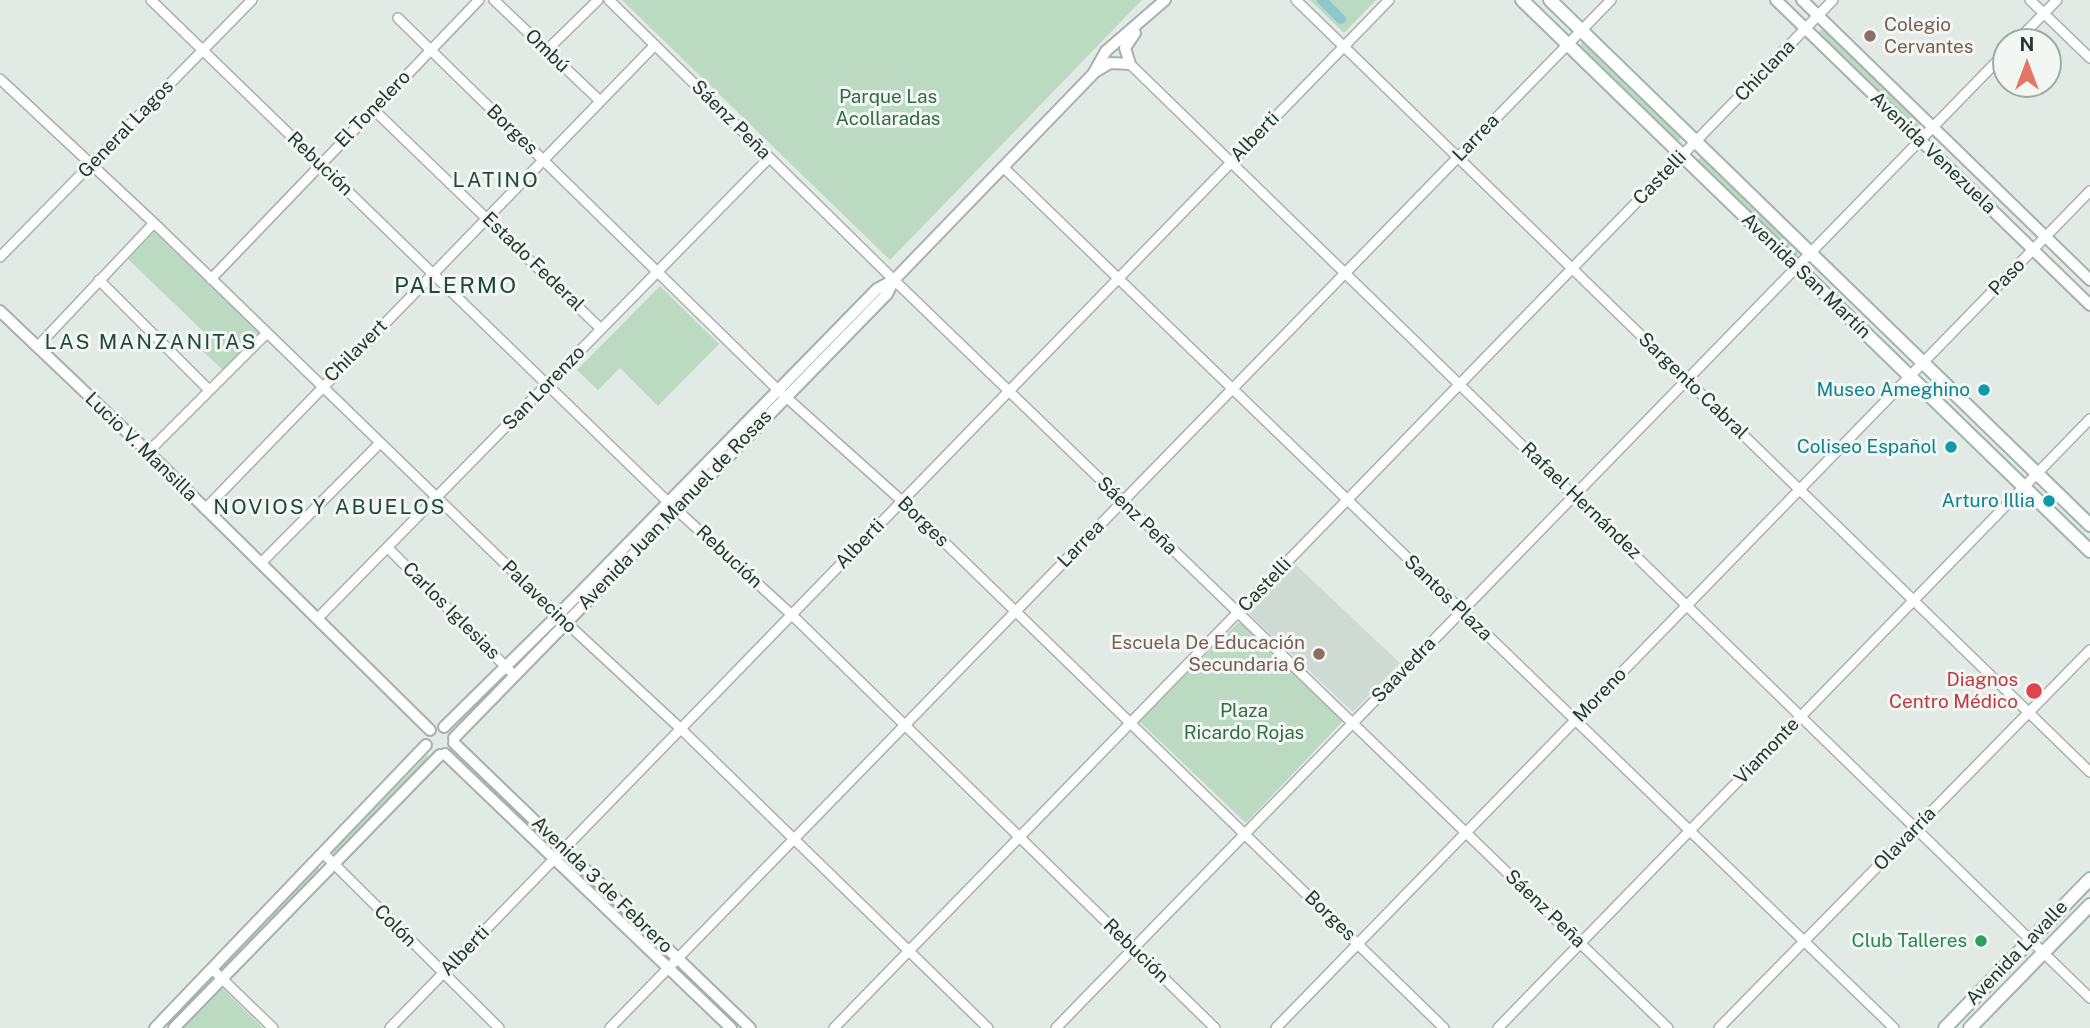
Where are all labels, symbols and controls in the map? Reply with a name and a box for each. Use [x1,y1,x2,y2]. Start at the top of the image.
place label: Colegio Cervantes [1884,14,1973,58]
street label: Ombú [520,25,574,77]
marker: Colegio Cervantes [1862,28,1878,44]
north arrow [1992,28,2062,98]
text: N [2020,33,2034,55]
street label: Chiclana [1730,36,1800,106]
street label: El Tonelero [331,66,415,152]
street label: General Lagos [74,75,178,183]
street label: Sáenz Peña [687,76,775,164]
park label: Parque Las Acollaradas [836,86,940,130]
street label: Avenida Venezuela [1865,87,2001,219]
street label: Borges [482,100,542,160]
street label: Alberti [1226,107,1284,167]
street label: Larrea [1448,110,1504,166]
street label: Rebución [283,127,357,201]
street label: Castelli [1629,146,1691,210]
district label: LATINO [453,168,539,194]
street label: Estado Federal [477,208,589,316]
street label: Avenida San Martín [1737,208,1875,344]
street label: Paso [1984,254,2030,300]
district label: PALERMO [395,272,517,300]
street label: Chilavert [320,315,392,387]
street label: Sargento Cabral [1633,328,1753,444]
district label: LAS MANZANITAS [46,330,256,356]
street label: San Lorenzo [498,341,590,435]
place label: Museo Ameghino [1816,379,1970,401]
marker: Museo Ameghino [1976,382,1992,398]
street label: Lucio V. Mansilla [80,388,202,506]
street label: Avenida Juan Manuel de Rosas [573,405,777,615]
place label: Coliseo Español [1797,436,1937,458]
street label: Rafael Hernández [1516,438,1646,564]
marker: Coliseo Español [1943,439,1959,455]
street label: Sáenz Peña [1092,472,1182,560]
place label: Arturo Illia [1942,490,2035,512]
street label: Borges [893,492,953,552]
marker: Arturo Illia [2041,493,2057,509]
district label: NOVIOS Y ABUELOS [215,495,445,521]
street label: Alberti [831,514,889,574]
street label: Larrea [1053,516,1109,572]
street label: Rebución [691,521,767,593]
street label: Santos Plaza [1399,550,1497,646]
street label: Castelli [1234,553,1296,617]
street label: Palavecino [497,556,581,638]
street label: Carlos Iglesias [398,558,504,664]
place label: Escuela De Educación Secundaria 6 [1111,632,1305,676]
street label: Saavedra [1367,632,1441,708]
marker: Escuela De Educación Secundaria 6 [1311,646,1327,662]
street label: Moreno [1568,663,1632,727]
place label: Diagnos Centro Médico [1889,669,2018,713]
marker: Diagnos Centro Médico [2024,681,2044,701]
park label: Plaza Ricardo Rojas [1184,700,1304,744]
street label: Viamonte [1730,713,1804,789]
street label: Olavarría [1869,802,1941,876]
street label: Avenida 3 de Febrero [527,812,677,958]
street label: Sáenz Peña [1500,865,1590,953]
street label: Borges [1300,886,1360,946]
street label: Avenida Lavalle [1961,896,2073,1010]
street label: Colón [369,900,421,952]
street label: Rebución [1099,914,1173,988]
street label: Alberti [436,921,494,981]
place label: Club Talleres [1852,930,1967,952]
marker: Club Talleres [1973,933,1989,949]

